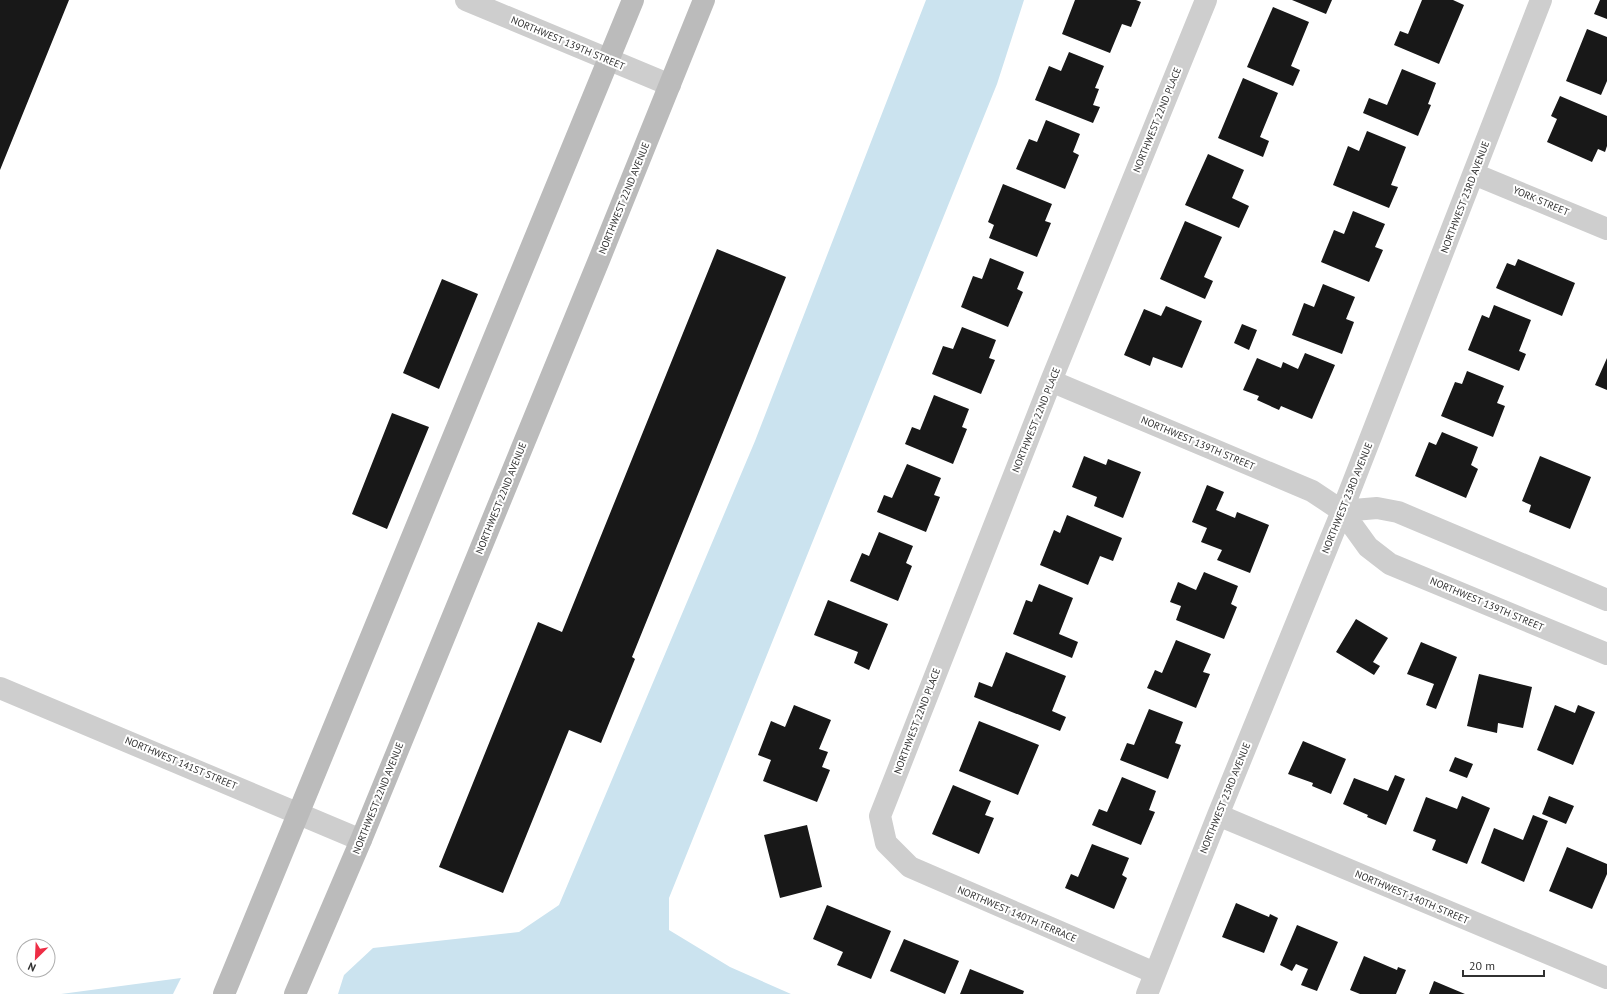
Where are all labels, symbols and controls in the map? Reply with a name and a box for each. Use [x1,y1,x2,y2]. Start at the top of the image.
street label: NORTHWEST 139TH STREET [509,13,627,73]
street label: NORTHWEST 22ND PLACE [1130,66,1184,174]
street label: NORTHWEST 23RD AVENUE [1438,139,1492,255]
street label: NORTHWEST 22ND AVENUE [596,140,652,256]
street label: YORK STREET [1511,183,1571,219]
street label: NORTHWEST 22ND PLACE [1009,366,1063,474]
street label: NORTHWEST 139TH STREET [1139,413,1257,473]
street label: NORTHWEST 22ND AVENUE [473,440,529,556]
street label: NORTHWEST 23RD AVENUE [1319,441,1375,555]
street label: NORTHWEST 139TH STREET [1428,574,1546,634]
street label: NORTHWEST 22ND PLACE [891,666,943,776]
street label: NORTHWEST 141ST STREET [123,733,239,793]
street label: NORTHWEST 22ND AVENUE [350,740,406,856]
street label: NORTHWEST 23RD AVENUE [1197,741,1253,855]
street label: NORTHWEST 140TH STREET [1353,867,1471,927]
street label: NORTHWEST 140TH TERRACE [955,883,1079,945]
north arrow [16,938,56,978]
scale bar [1463,952,1544,978]
text: 20 m [1469,958,1495,973]
text: N [26,959,38,975]

